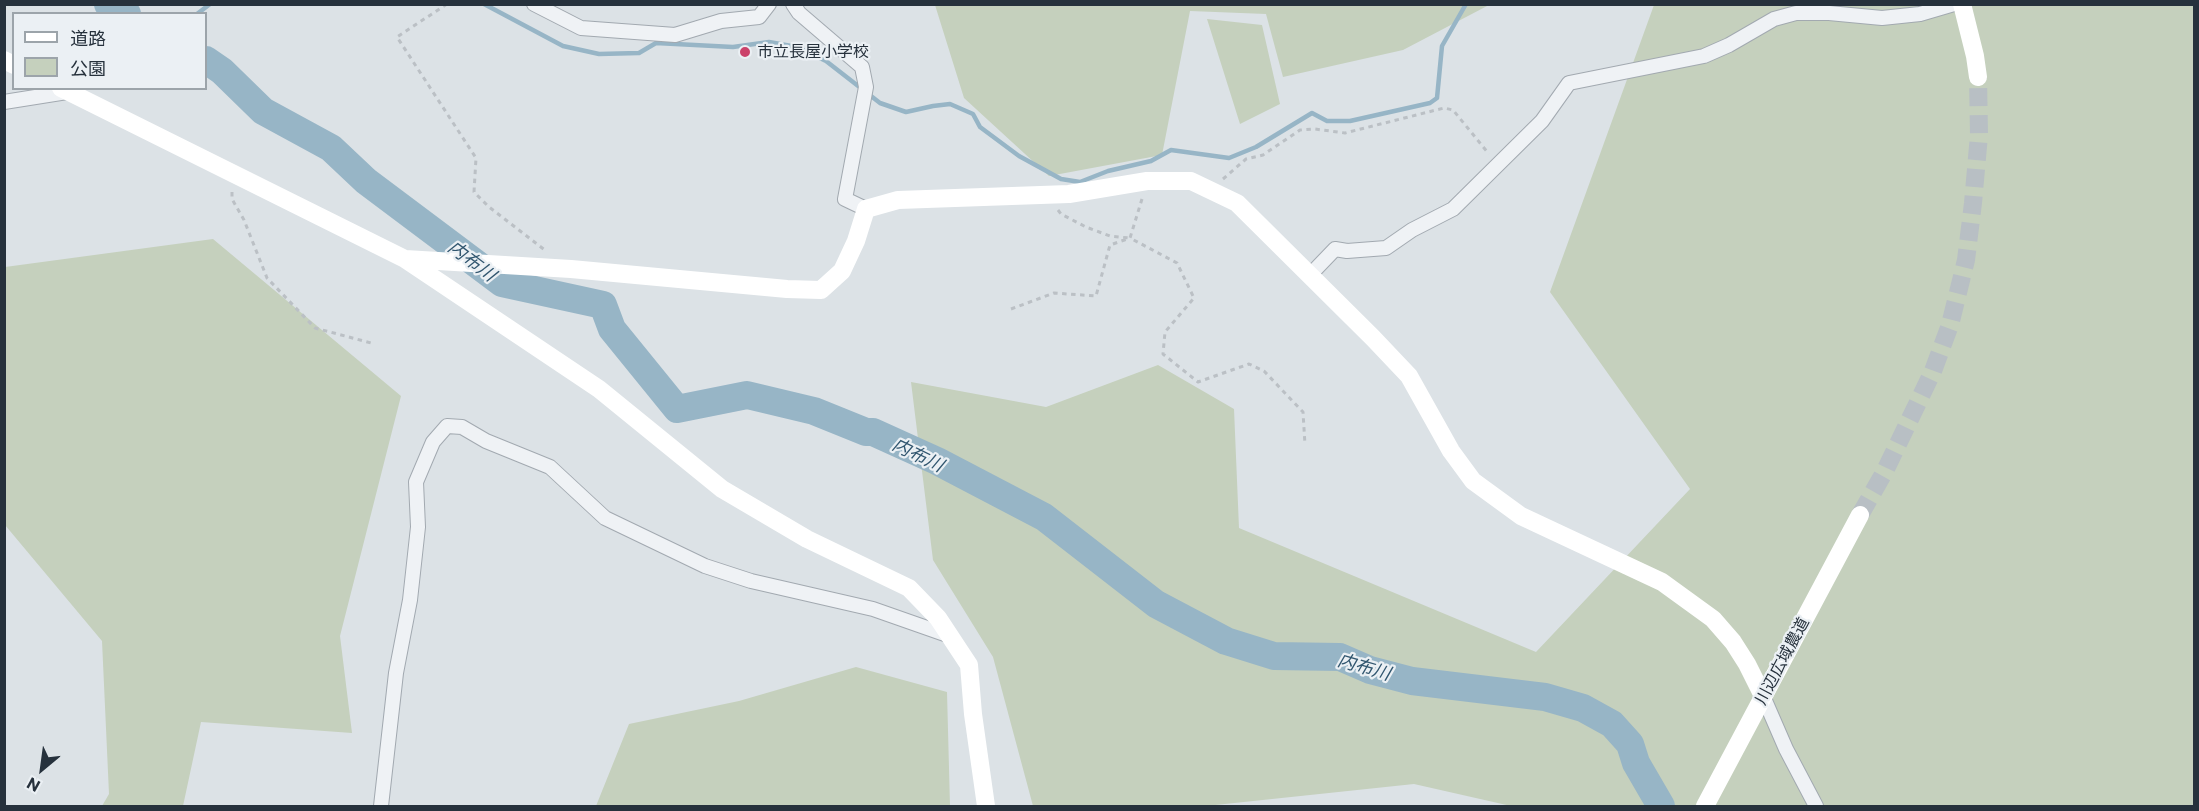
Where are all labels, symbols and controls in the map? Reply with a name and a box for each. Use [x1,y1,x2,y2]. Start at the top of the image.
legend [12,12,207,90]
text: 道路 [70,27,106,49]
place label: 市立長屋小学校 [757,42,869,62]
marker: 市立長屋小学校 [738,45,752,59]
text: 公園 [70,57,106,79]
water label: 内布川 [444,236,500,286]
water label: 内布川 [889,433,947,477]
street label: 川辺広域農道 [1751,614,1813,708]
water label: 内布川 [1335,649,1393,685]
north arrow [12,739,72,799]
text: N [23,774,43,796]

